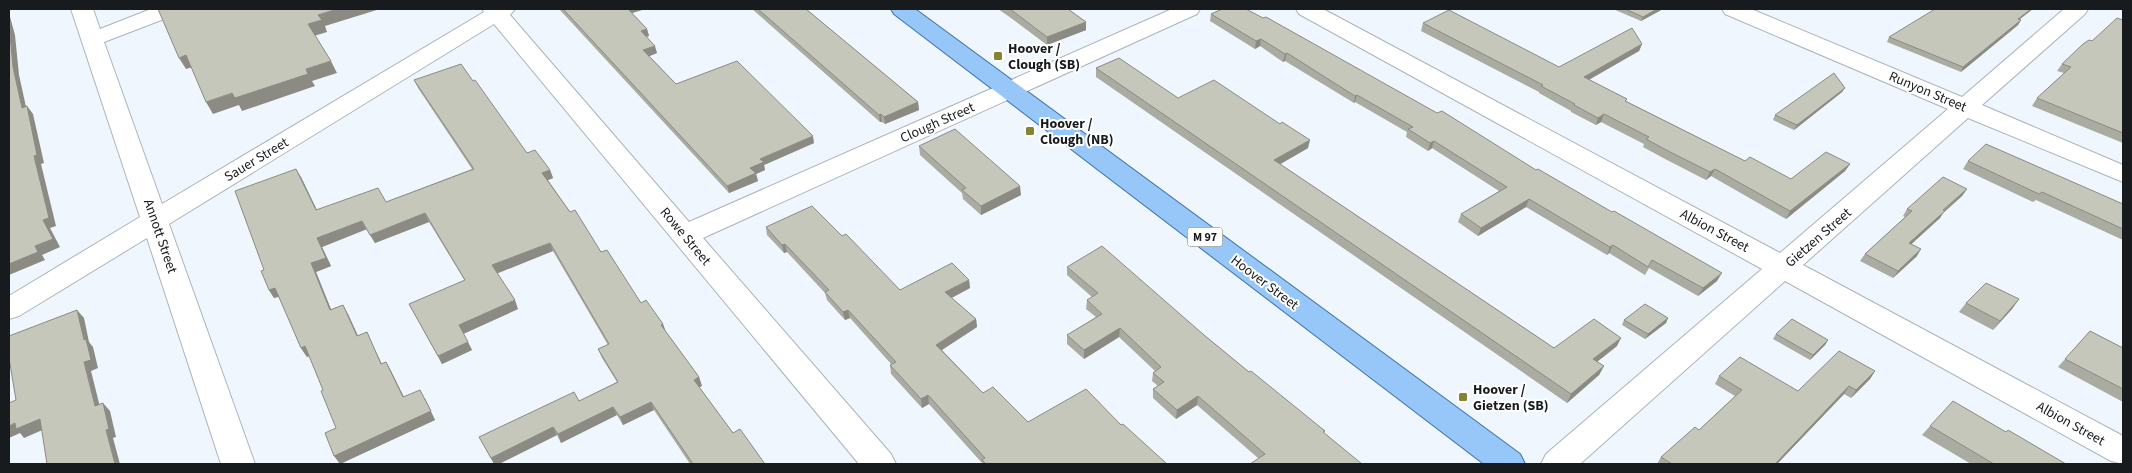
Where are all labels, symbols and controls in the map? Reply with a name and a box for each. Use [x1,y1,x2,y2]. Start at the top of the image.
place label: Hoover / Clough (SB) [1008,39,1080,75]
marker: Hoover / Clough (SB) [992,50,1004,62]
street label: Runyon Street [1886,67,1970,117]
street label: Clough Street [897,98,978,148]
place label: Hoover / Clough (NB) [1040,114,1114,150]
marker: Hoover / Clough (NB) [1024,125,1036,137]
street label: Sauer Street [221,133,293,187]
street label: Annott Street [138,197,182,276]
street label: Rowe Street [655,203,716,270]
street label: Gietzen Street [1781,203,1856,272]
street label: Albion Street [1677,204,1753,258]
road number: M 97 [1188,228,1222,246]
street label: Hoover Street [1226,251,1303,315]
place label: Hoover / Gietzen (SB) [1473,380,1549,416]
marker: Hoover / Gietzen (SB) [1457,391,1469,403]
street label: Albion Street [2033,397,2109,451]

